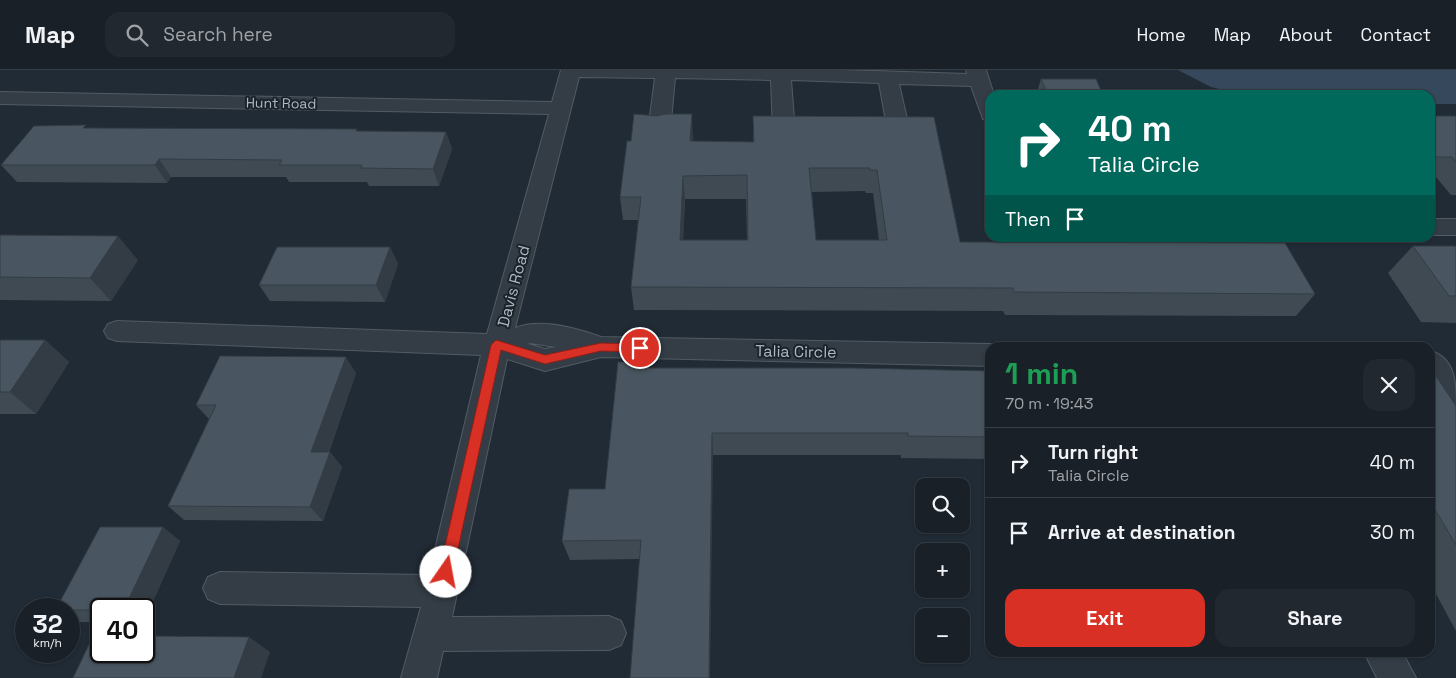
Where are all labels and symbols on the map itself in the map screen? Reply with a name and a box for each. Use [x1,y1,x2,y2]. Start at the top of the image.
street label: Hunt Road [246,93,316,113]
street label: Davis Road [493,243,534,329]
pin [619,327,661,369]
street label: Talia Circle [755,340,837,363]
position arrow [419,545,471,597]
speed limit sign: 40 [90,598,155,663]

